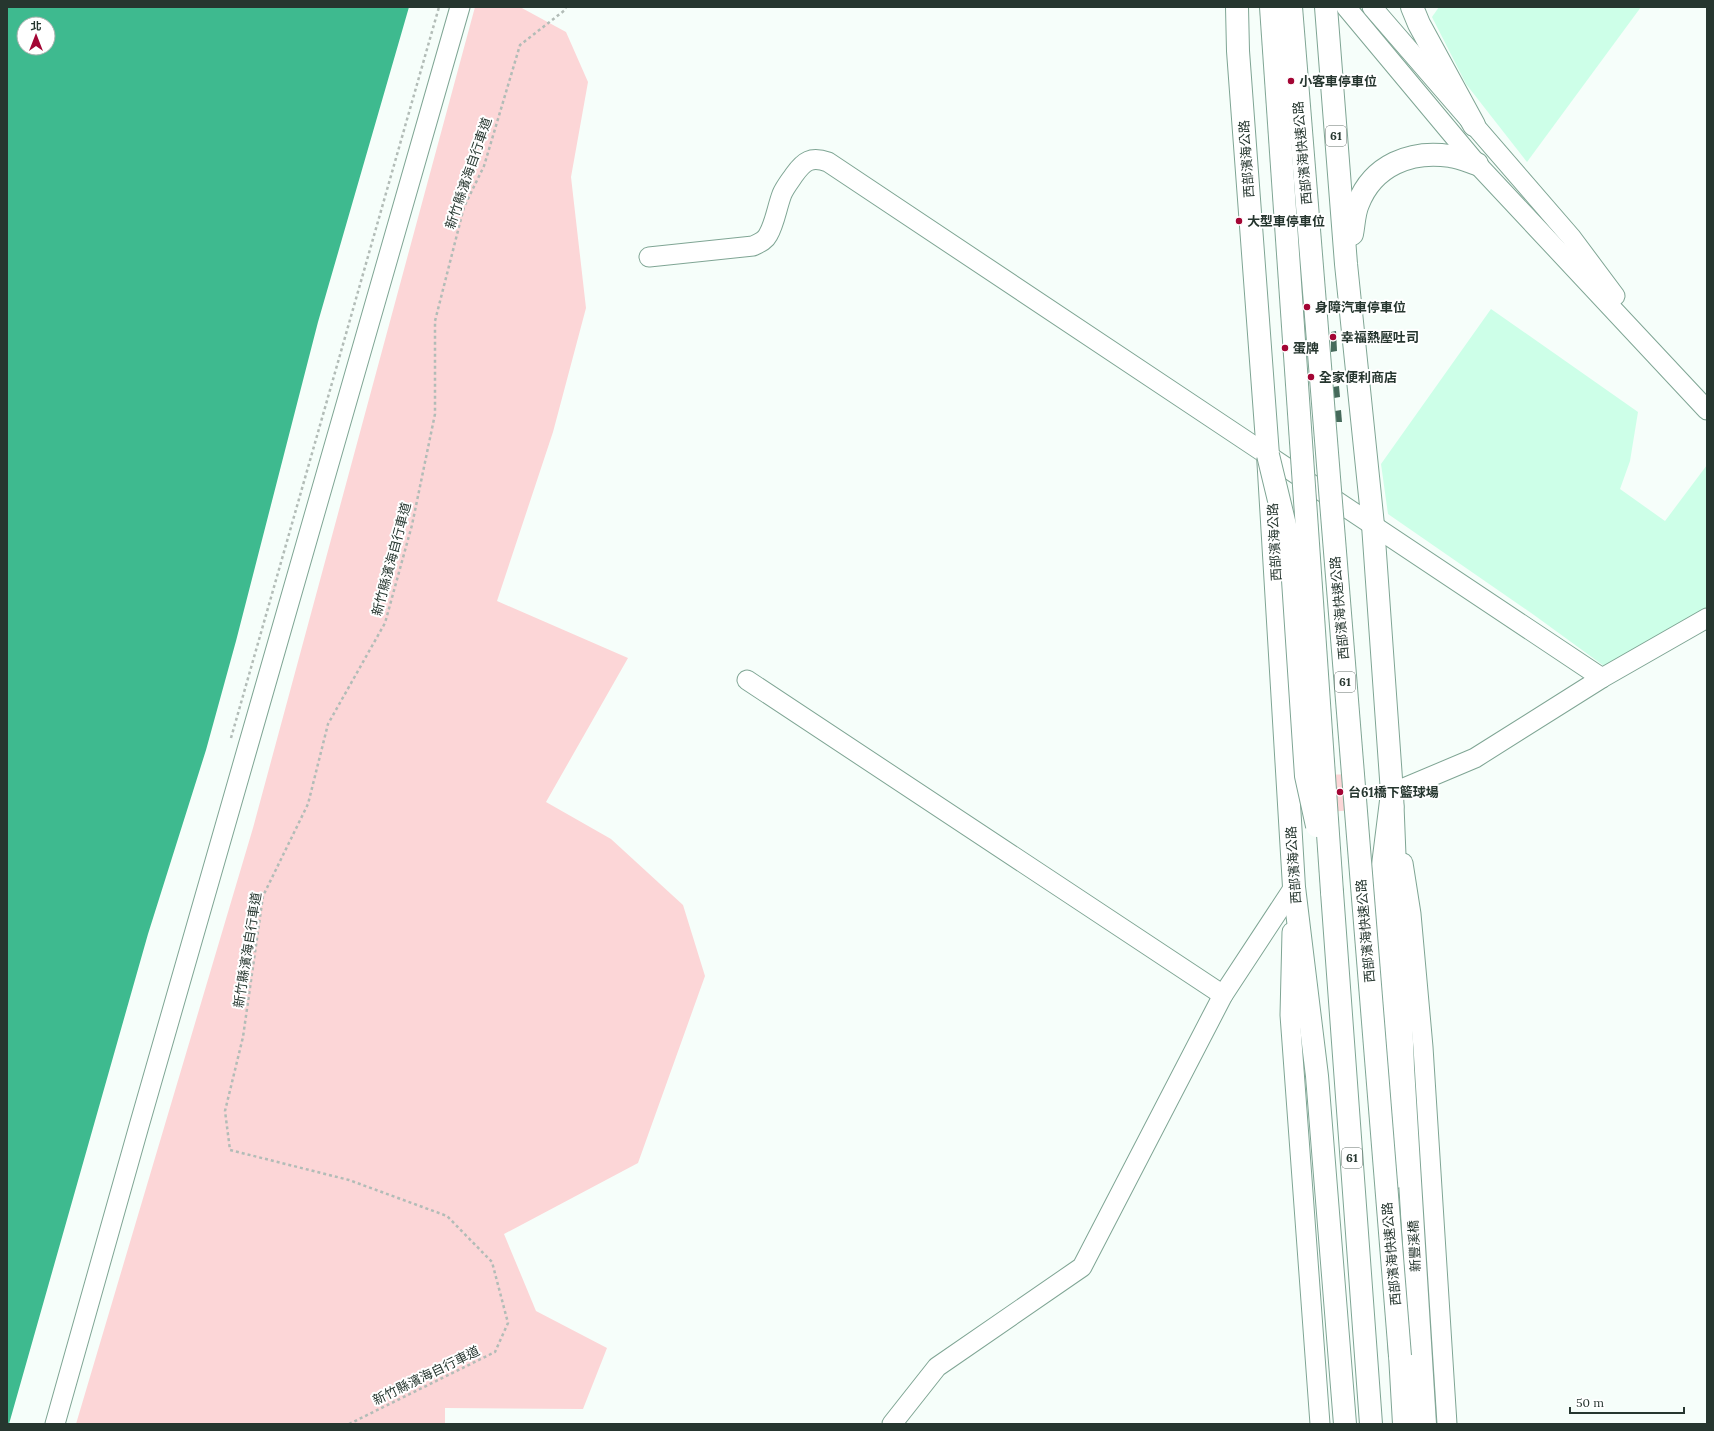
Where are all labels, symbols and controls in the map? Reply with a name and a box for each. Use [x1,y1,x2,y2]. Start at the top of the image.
north arrow [16,16,56,56]
text: 北 [31,19,42,33]
place label: 小客車停車位 [1299,73,1377,90]
marker: 小客車停車位 [1286,76,1296,86]
street label: 西部濱海快速公路 [1289,100,1315,206]
street label: 新竹縣濱海自行車道 [441,115,496,231]
street label: 西部濱海公路 [1235,119,1258,198]
road number: 61 [1326,126,1346,146]
place label: 大型車停車位 [1247,213,1325,230]
marker: 大型車停車位 [1234,216,1244,226]
place label: 身障汽車停車位 [1315,299,1406,316]
marker: 身障汽車停車位 [1302,302,1312,312]
place label: 幸福熱壓吐司 [1341,329,1419,346]
marker: 幸福熱壓吐司 [1328,332,1338,342]
place label: 蛋牌 [1293,340,1319,357]
marker: 蛋牌 [1280,343,1290,353]
place label: 全家便利商店 [1319,369,1397,386]
marker: 全家便利商店 [1306,372,1316,382]
street label: 新竹縣濱海自行車道 [368,500,415,618]
street label: 西部濱海公路 [1264,503,1285,581]
street label: 西部濱海快速公路 [1326,555,1352,661]
road number: 61 [1335,672,1355,692]
place label: 台61橋下籃球場 [1348,784,1439,801]
marker: 台61橋下籃球場 [1335,787,1345,797]
street label: 西部濱海公路 [1282,825,1305,904]
street label: 西部濱海快速公路 [1352,878,1378,984]
street label: 新竹縣濱海自行車道 [230,891,265,1009]
road number: 61 [1342,1148,1362,1168]
street label: 西部濱海快速公路 [1378,1201,1404,1307]
street label: 新豐溪橋 [1405,1220,1424,1272]
street label: 新竹縣濱海自行車道 [370,1342,483,1409]
scale bar [1570,1389,1684,1415]
text: 50 m [1576,1395,1604,1410]

